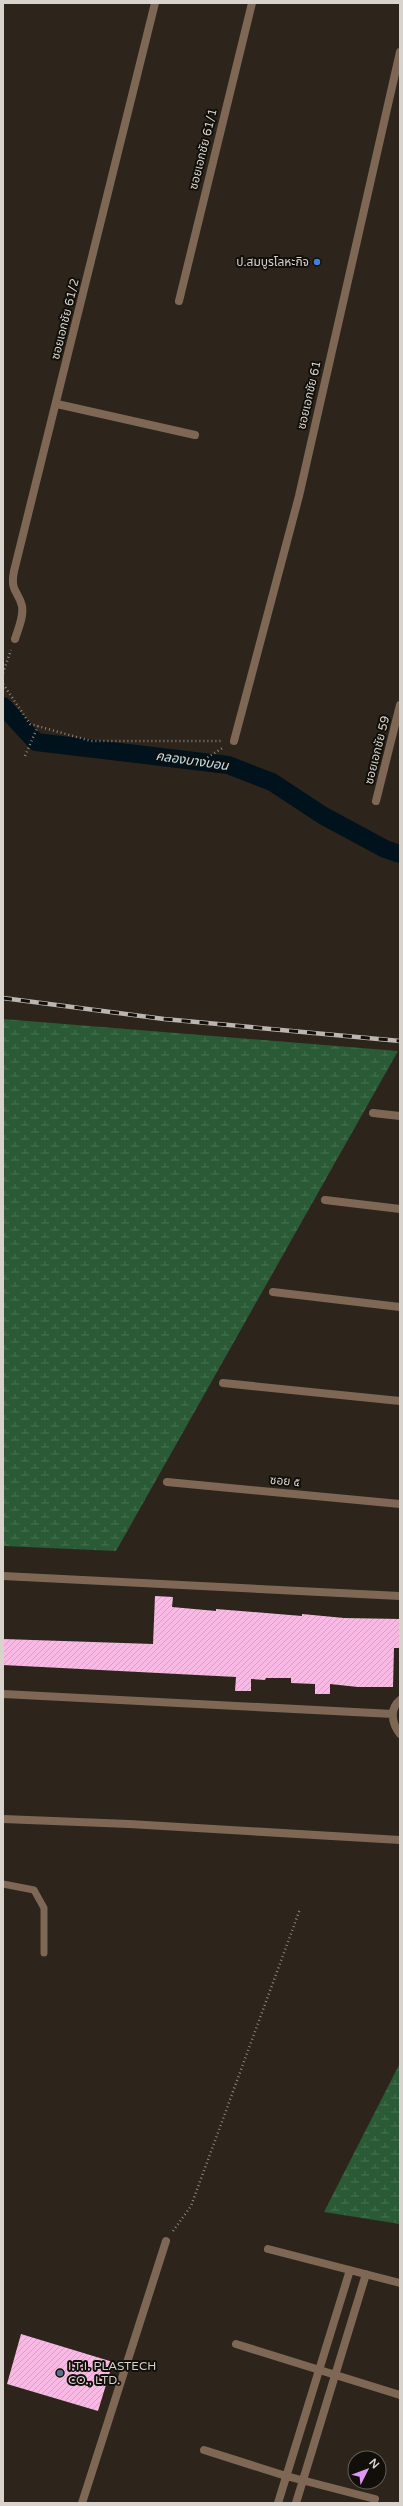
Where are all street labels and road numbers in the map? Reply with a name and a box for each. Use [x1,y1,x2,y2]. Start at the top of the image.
street label: ซอยเอกชัย 61/1 [186,107,220,191]
street label: ซอยเอกชัย 61/2 [48,277,82,361]
street label: ซอยเอกชัย 61 [294,359,324,431]
street label: ซอยเอกชัย 59 [362,714,392,786]
street label: ซอย ๕ [269,1473,301,1489]

